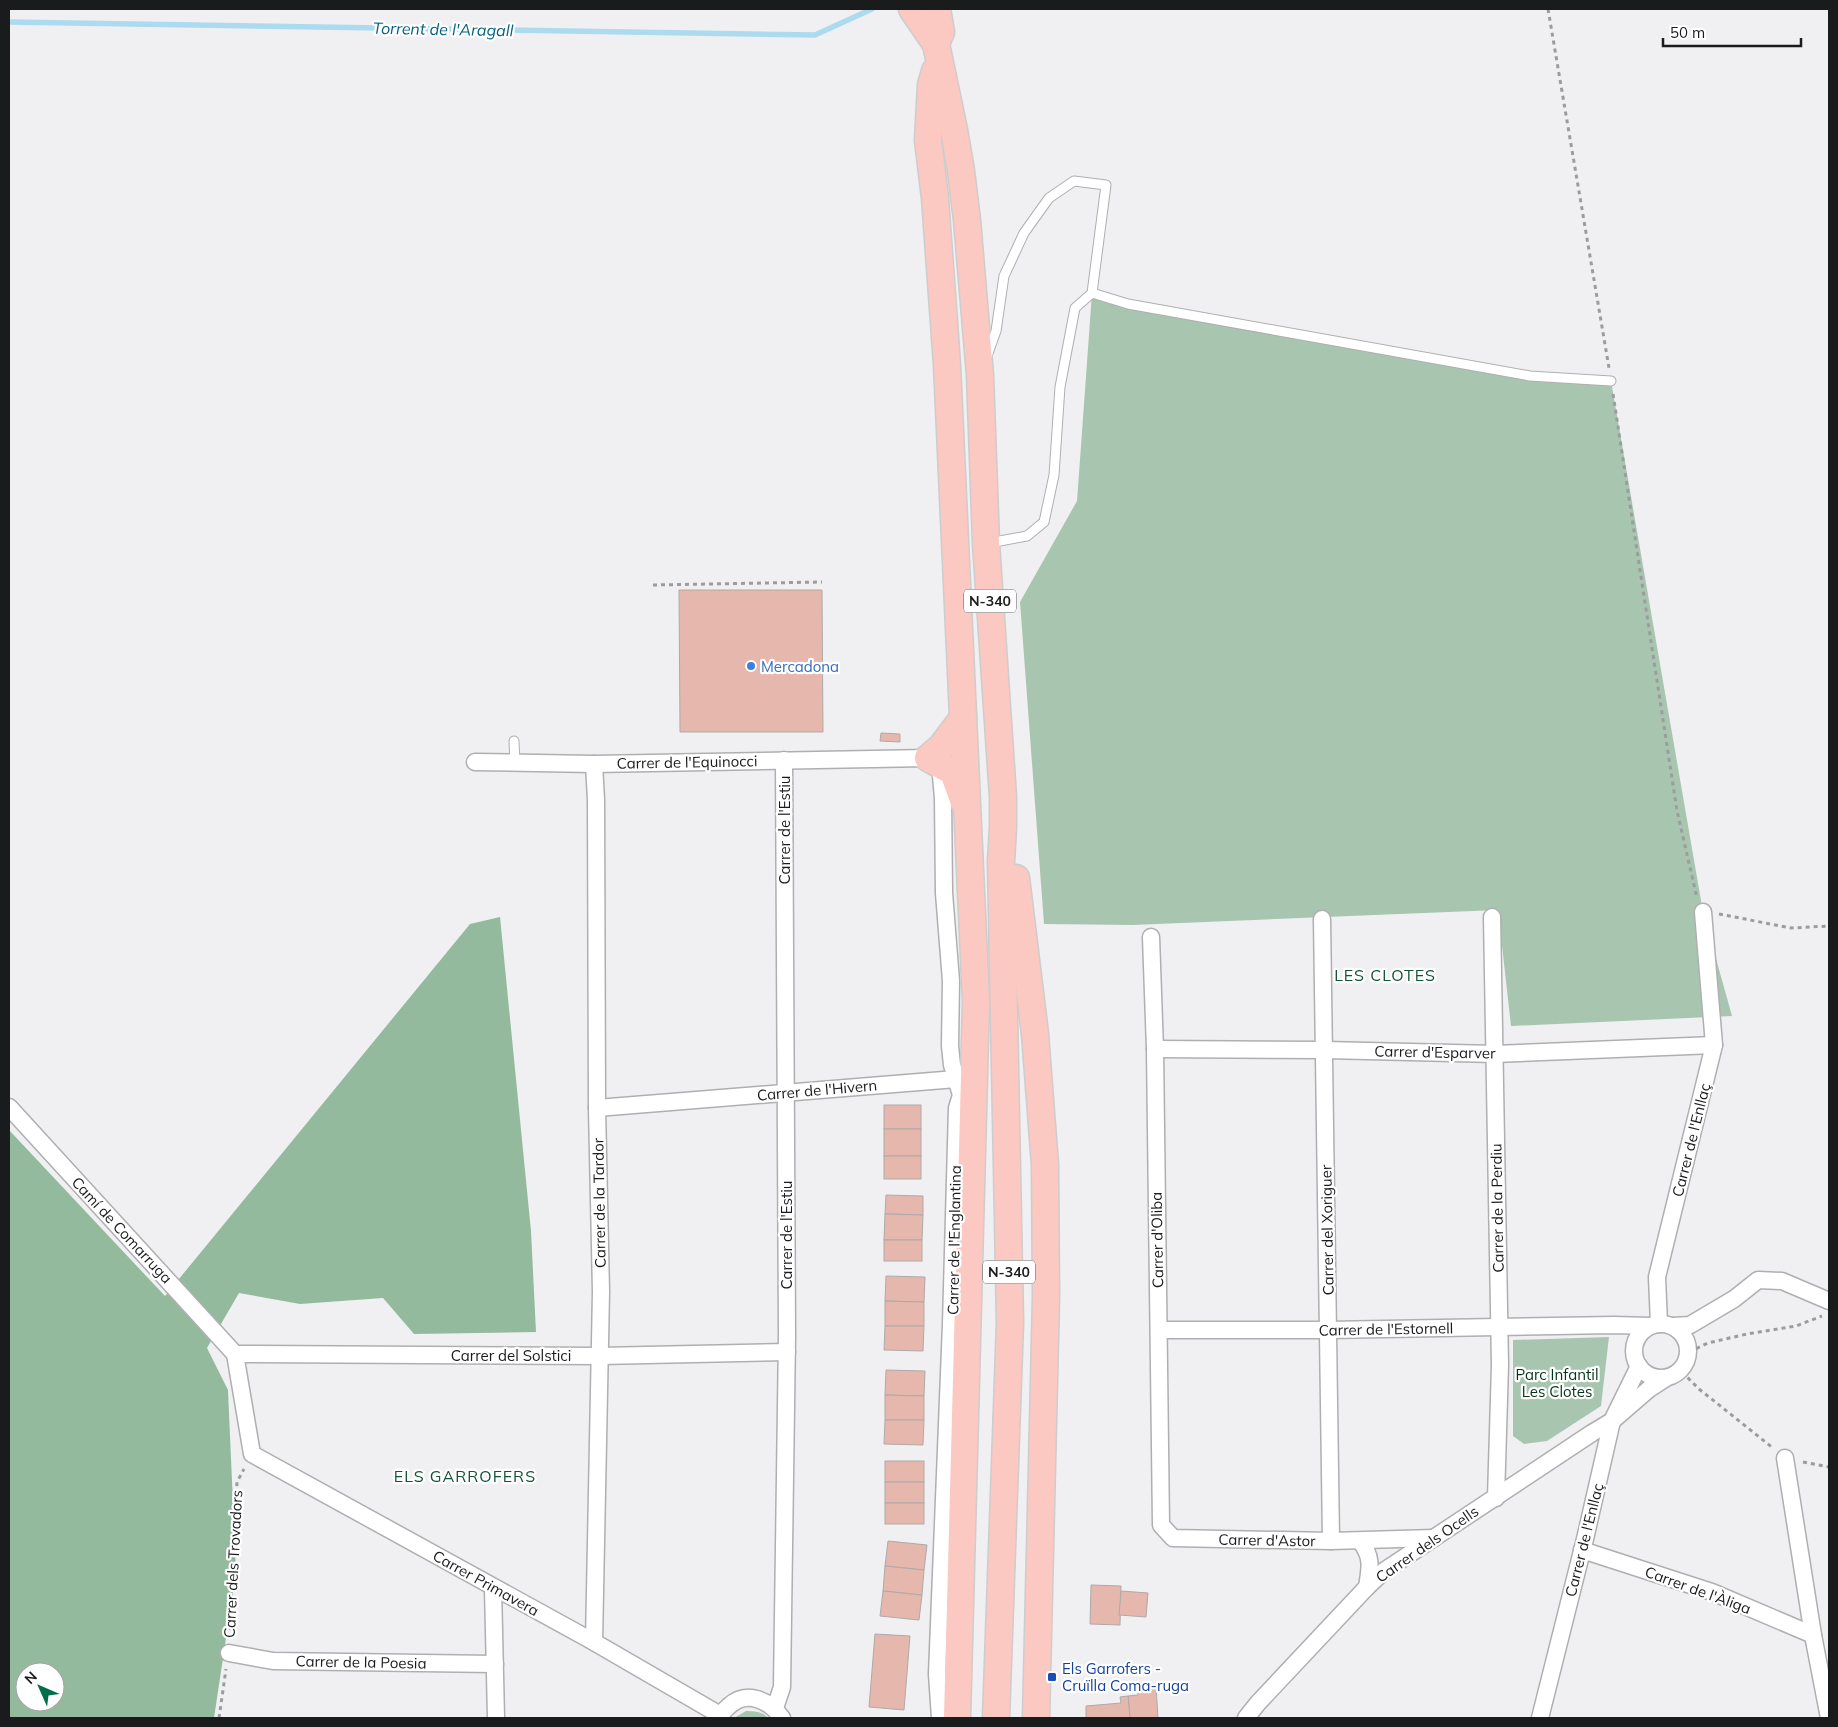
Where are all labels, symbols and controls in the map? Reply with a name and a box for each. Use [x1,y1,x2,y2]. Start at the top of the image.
scale bar [1663,15,1800,47]
water label: Torrent de l'Aragall [372,18,514,40]
text: 50 m [1670,23,1705,42]
road number: N-340 [964,590,1016,612]
place label: Mercadona [761,657,839,676]
marker: Mercadona [745,660,757,672]
street label: Carrer de l'Equinocci [616,751,758,773]
street label: Carrer de l'Estiu [775,776,794,884]
district label: LES CLOTES [1334,965,1436,985]
street label: Carrer d'Esparver [1374,1041,1496,1063]
street label: Carrer de l'Hivern [756,1075,878,1105]
street label: Carrer de l'Enllaç [1668,1081,1714,1199]
street label: Carrer de la Tardor [588,1137,610,1268]
street label: Carrer de la Perdiu [1486,1143,1508,1273]
street label: Carrer del Xoriguer [1316,1164,1338,1295]
street label: Carrer de l'Englantina [943,1165,965,1315]
street label: Camí de Comarruga [68,1173,176,1287]
street label: Carrer de l'Estiu [777,1181,796,1289]
street label: Carrer d'Oliba [1147,1192,1167,1288]
road number: N-340 [983,1260,1035,1284]
street label: Carrer de l'Estornell [1319,1318,1453,1340]
street label: Carrer del Solstici [451,1346,571,1365]
park label: Parc Infantil Les Clotes [1516,1365,1598,1401]
district label: ELS GARROFERS [394,1466,536,1486]
street label: Carrer de l'Enllaç [1561,1481,1607,1599]
street label: Carrer dels Trovadors [220,1489,246,1639]
street label: Carrer dels Ocells [1372,1502,1482,1586]
street label: Carrer d'Astor [1218,1530,1316,1550]
street label: Carrer Primavera [430,1546,542,1620]
street label: Carrer de l'Àliga [1642,1562,1754,1618]
street label: Carrer de la Poesia [295,1651,427,1673]
place label: Els Garrofers - Cruïlla Coma-ruga [1062,1659,1189,1695]
north arrow [15,1662,65,1712]
text: N [21,1668,41,1688]
marker: Els Garrofers - Cruïlla Coma-ruga [1046,1671,1058,1683]

